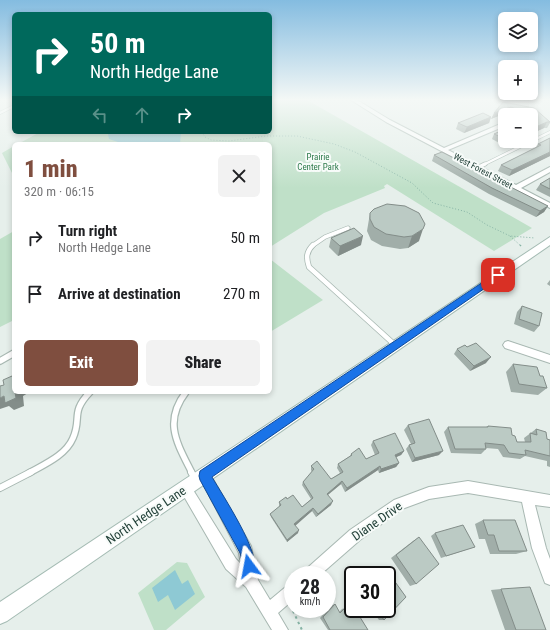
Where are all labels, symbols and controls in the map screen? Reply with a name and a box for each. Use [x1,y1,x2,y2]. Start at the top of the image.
map controls [498,12,538,148]
button: layers [498,12,538,52]
text: 50 m [90,27,146,60]
icon: right [24,28,76,80]
button: + [498,60,538,100]
text: North Hedge Lane [90,61,219,82]
icon: left [89,104,111,126]
icon: ahead [131,104,153,126]
icon: right [173,104,195,126]
button: − [498,108,538,148]
street label: West Forest Street [452,151,514,191]
park label: Prairie Center Park [297,152,339,172]
text: 1 min [24,155,78,183]
button: close [218,155,260,197]
text: 320 m · 06:15 [24,184,94,199]
text: Turn right [58,222,117,240]
icon: right [24,227,46,249]
text: 50 m [230,229,260,247]
text: North Hedge Lane [58,240,151,255]
pin [481,258,515,292]
icon: arrive [487,264,509,286]
icon: arrive [24,283,46,305]
text: Arrive at destination [58,285,181,303]
text: 270 m [223,285,260,303]
button: Exit [24,340,138,386]
button: Share [146,340,260,386]
street label: North Hedge Lane [103,483,189,547]
street label: Diane Drive [349,498,405,544]
position arrow [228,545,270,587]
speed limit sign: 30 [344,566,396,618]
text: 28 [300,575,320,599]
text: km/h [300,596,320,607]

